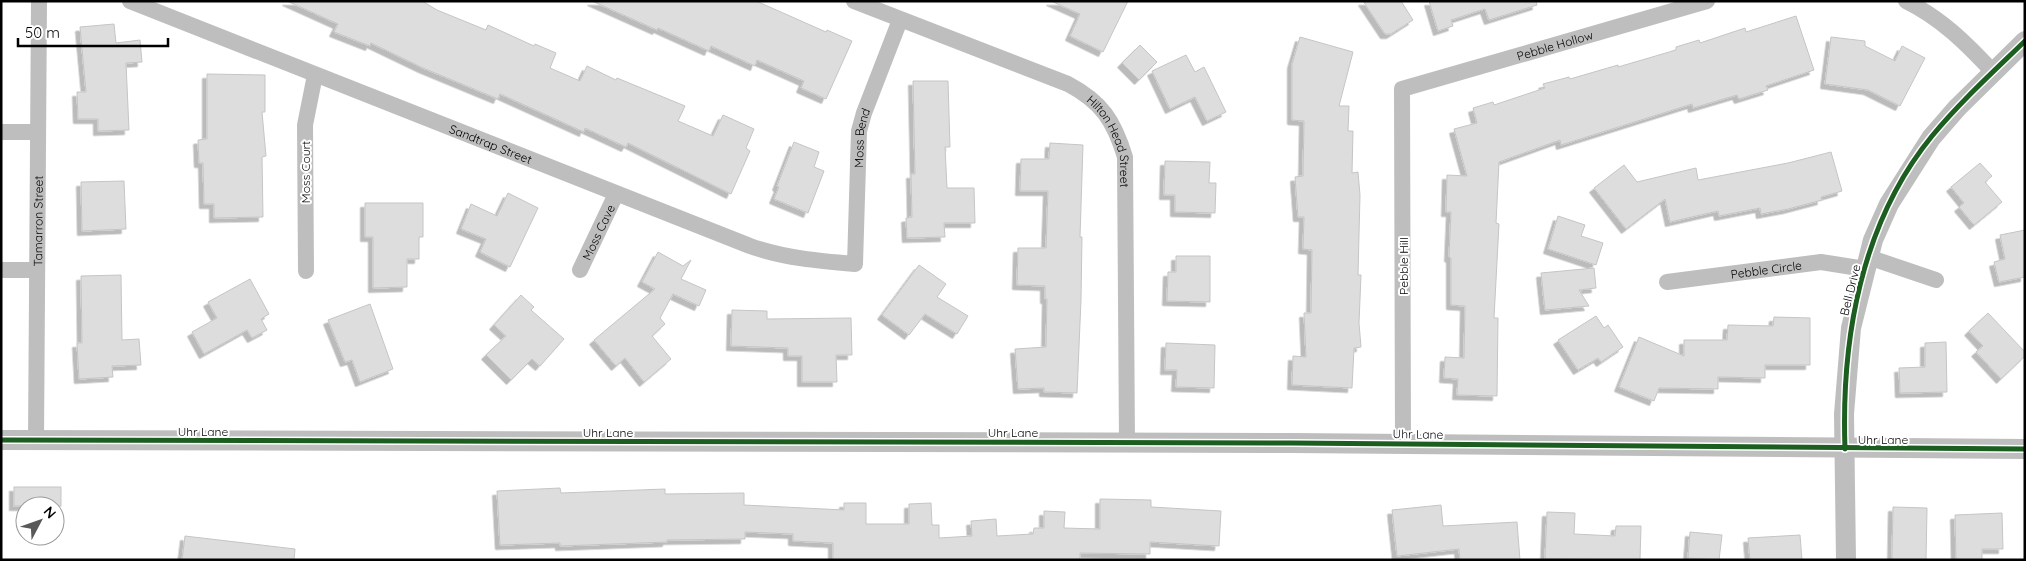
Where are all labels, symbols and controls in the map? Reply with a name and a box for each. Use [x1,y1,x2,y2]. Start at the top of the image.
scale bar [18,15,168,47]
text: 50 m [25,23,60,42]
street label: Pebble Hollow [1515,27,1595,63]
street label: Hilton Head Street [1084,92,1133,188]
street label: Moss Bend [850,106,873,168]
street label: Sandtrap Street [447,121,534,167]
street label: Moss Court [298,141,313,203]
street label: Tamarron Street [30,176,45,266]
street label: Moss Cave [578,202,618,262]
street label: Pebble Hill [1396,237,1411,295]
street label: Pebble Circle [1730,257,1803,281]
street label: Bell Drive [1836,263,1864,317]
street label: Uhr Lane [178,424,229,439]
street label: Uhr Lane [583,425,634,440]
street label: Uhr Lane [988,425,1039,440]
street label: Uhr Lane [1393,426,1444,442]
street label: Uhr Lane [1858,432,1909,447]
north arrow [15,496,65,546]
text: N [40,503,60,522]

